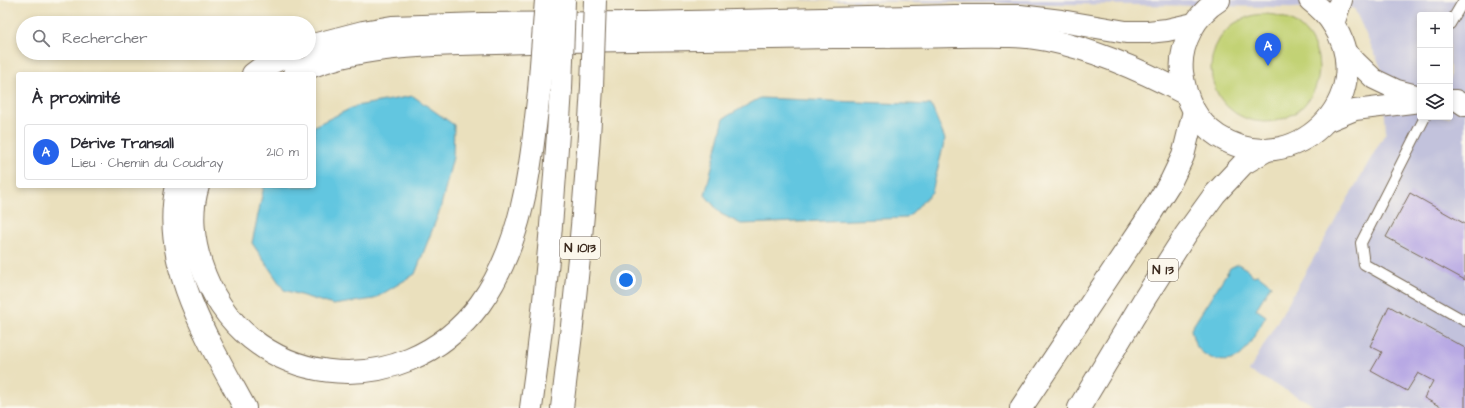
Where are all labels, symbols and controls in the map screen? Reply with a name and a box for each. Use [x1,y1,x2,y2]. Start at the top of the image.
map controls [1417,12,1453,120]
button: + [1417,12,1453,48]
search box [16,16,316,60]
icon: search [30,27,52,49]
text: Rechercher [62,28,147,49]
pin: A [1255,33,1281,66]
button: − [1417,48,1453,84]
button: layers [1417,84,1453,120]
text: À proximité [32,86,121,110]
text: Dérive Transall [71,133,174,154]
text: A [42,143,50,161]
text: 210 m [266,143,299,161]
text: Lieu · Chemin du Coudray [71,154,223,172]
road number: N 1013 [560,237,600,259]
road number: N 13 [1148,259,1178,281]
your location [616,270,636,290]

